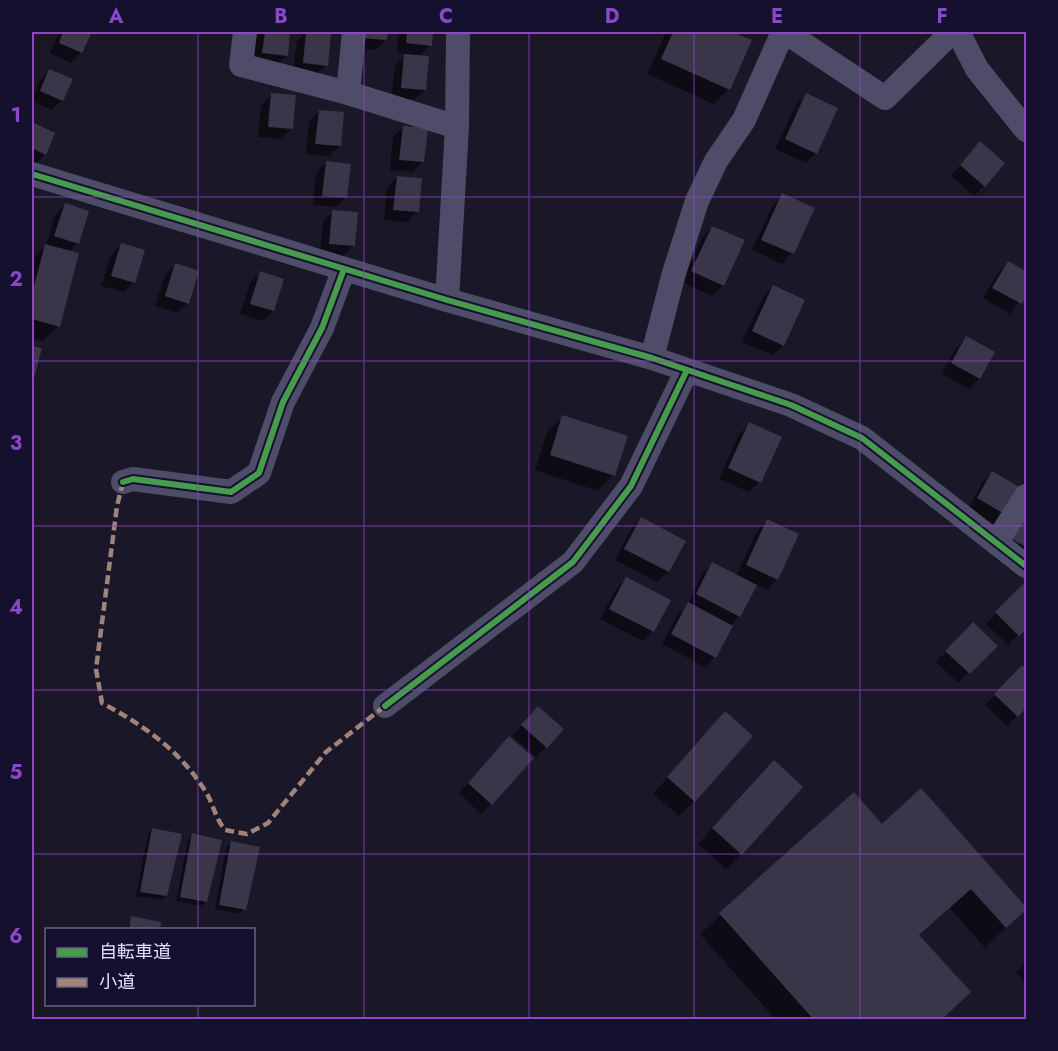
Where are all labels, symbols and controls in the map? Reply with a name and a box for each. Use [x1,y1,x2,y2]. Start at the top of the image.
text: A [108,2,124,31]
text: B [274,2,288,31]
text: C [439,2,453,31]
text: D [605,2,619,31]
text: E [771,2,783,31]
text: F [936,2,948,31]
text: 1 [11,101,21,130]
text: 2 [9,265,23,294]
text: 3 [10,429,22,458]
text: 4 [9,593,23,622]
text: 5 [10,758,23,787]
text: 6 [9,922,23,951]
legend [45,928,255,1006]
text: 自転車道 [99,939,171,965]
text: 小道 [99,969,135,995]

